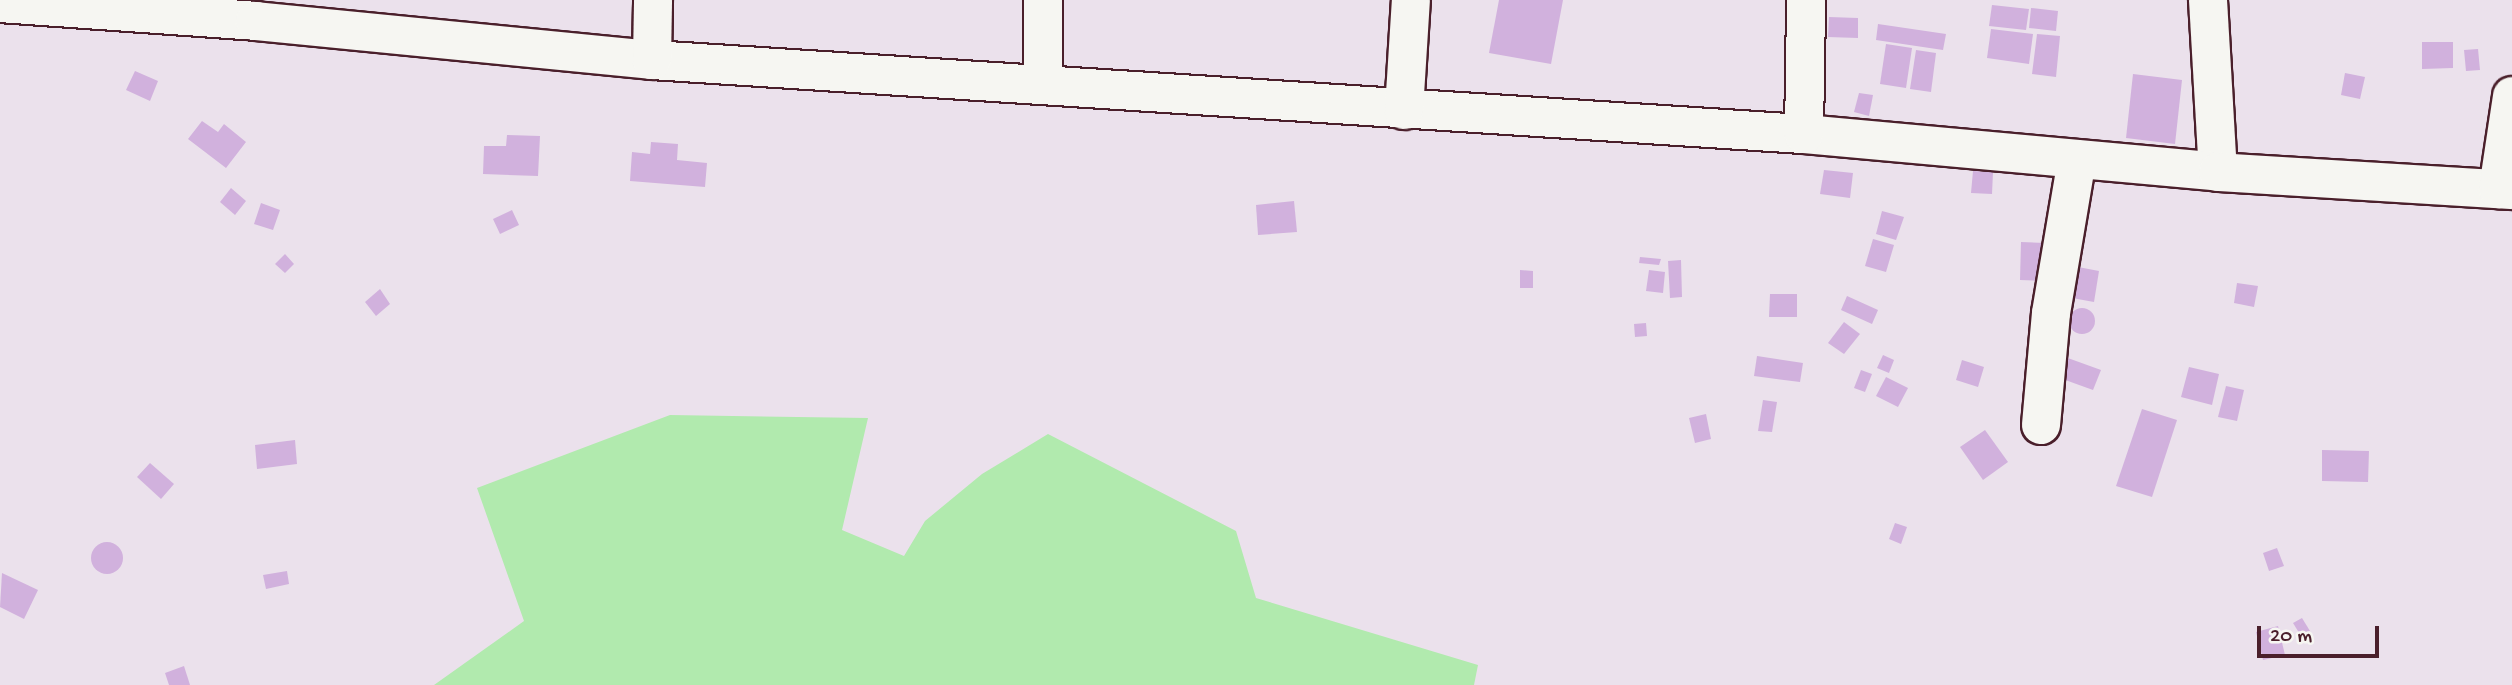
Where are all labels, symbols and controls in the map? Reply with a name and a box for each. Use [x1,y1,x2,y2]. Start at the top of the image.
scale bar [2260,612,2382,656]
text: 20 m [2270,625,2312,650]

